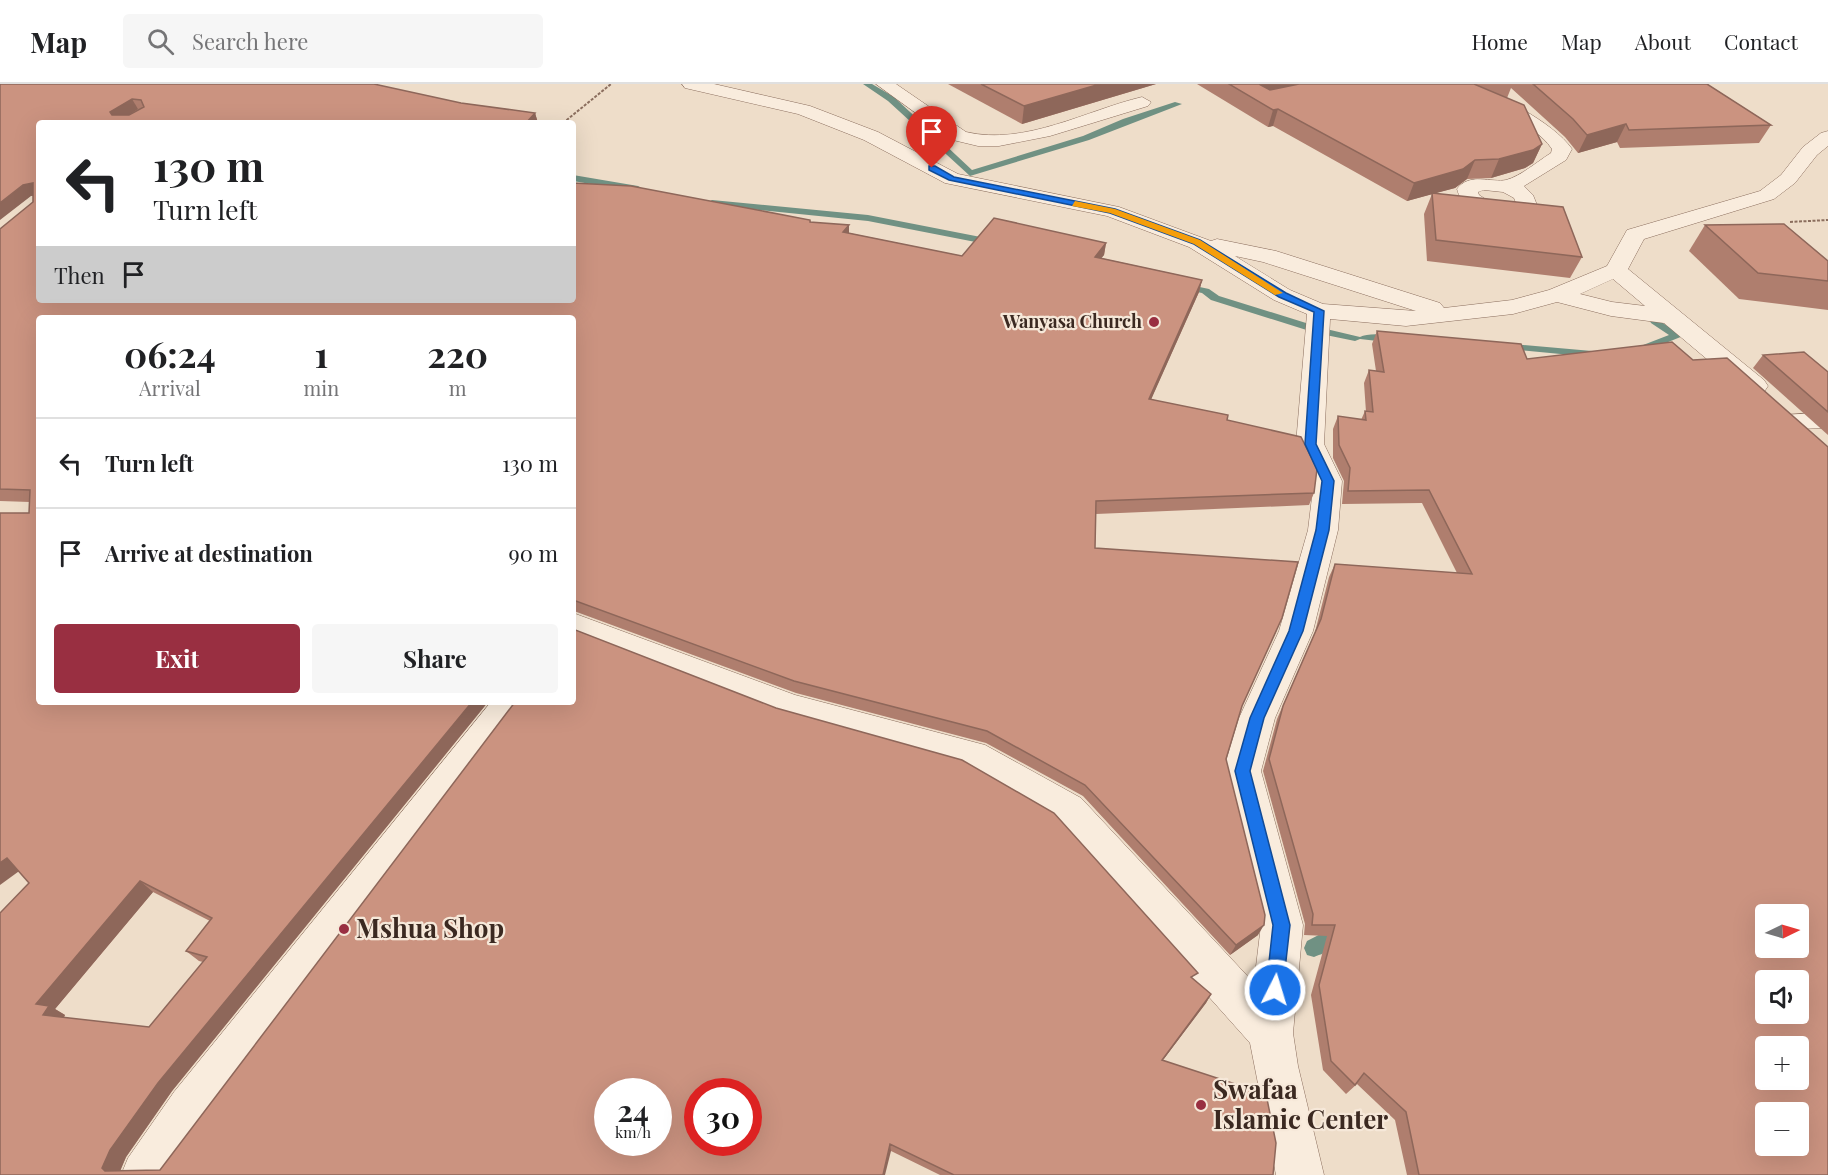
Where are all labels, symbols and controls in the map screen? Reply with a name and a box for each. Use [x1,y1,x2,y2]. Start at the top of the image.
search box [123,14,543,68]
text: Map [30,23,87,60]
icon: search [144,25,177,58]
text: Search here [192,26,308,56]
text: Home [1472,27,1528,55]
text: Map [1561,27,1602,55]
text: About [1635,27,1691,55]
text: Contact [1724,27,1798,55]
pin [906,106,957,168]
icon: arrive [915,115,948,148]
text: 130 m [153,137,264,193]
icon: left [54,144,132,222]
text: Turn left [153,191,257,227]
icon: arrive [117,258,150,291]
text: Then [54,260,105,290]
place label: Wanyasa Church [1002,309,1142,333]
marker: Wanyasa Church [1147,315,1161,329]
text: 06:24 [124,329,216,377]
text: 1 [314,329,328,377]
text: 220 [427,329,488,377]
text: Arrival [139,374,201,401]
text: min [304,374,339,401]
text: m [449,374,466,401]
icon: left [54,447,87,480]
text: Turn left [105,448,194,478]
text: 130 m [502,448,558,478]
icon: arrive [54,537,87,570]
text: Arrive at destination [105,538,313,568]
text: 90 m [509,538,558,568]
button: Exit [54,624,300,693]
button: Share [312,624,558,693]
north arrow [1755,904,1809,958]
map controls [1755,904,1809,1156]
place label: Mshua Shop [356,910,504,945]
marker: Mshua Shop [337,922,351,936]
position arrow [1243,958,1307,1022]
button: sound [1755,970,1809,1024]
button: + [1755,1036,1809,1090]
place label: Swafaa Islamic Center [1213,1071,1388,1136]
speed limit sign: 30 [684,1078,762,1156]
text: 24 [617,1090,649,1130]
marker: Swafaa Islamic Center [1194,1098,1208,1112]
button: − [1755,1102,1809,1156]
text: km/h [615,1122,651,1142]

